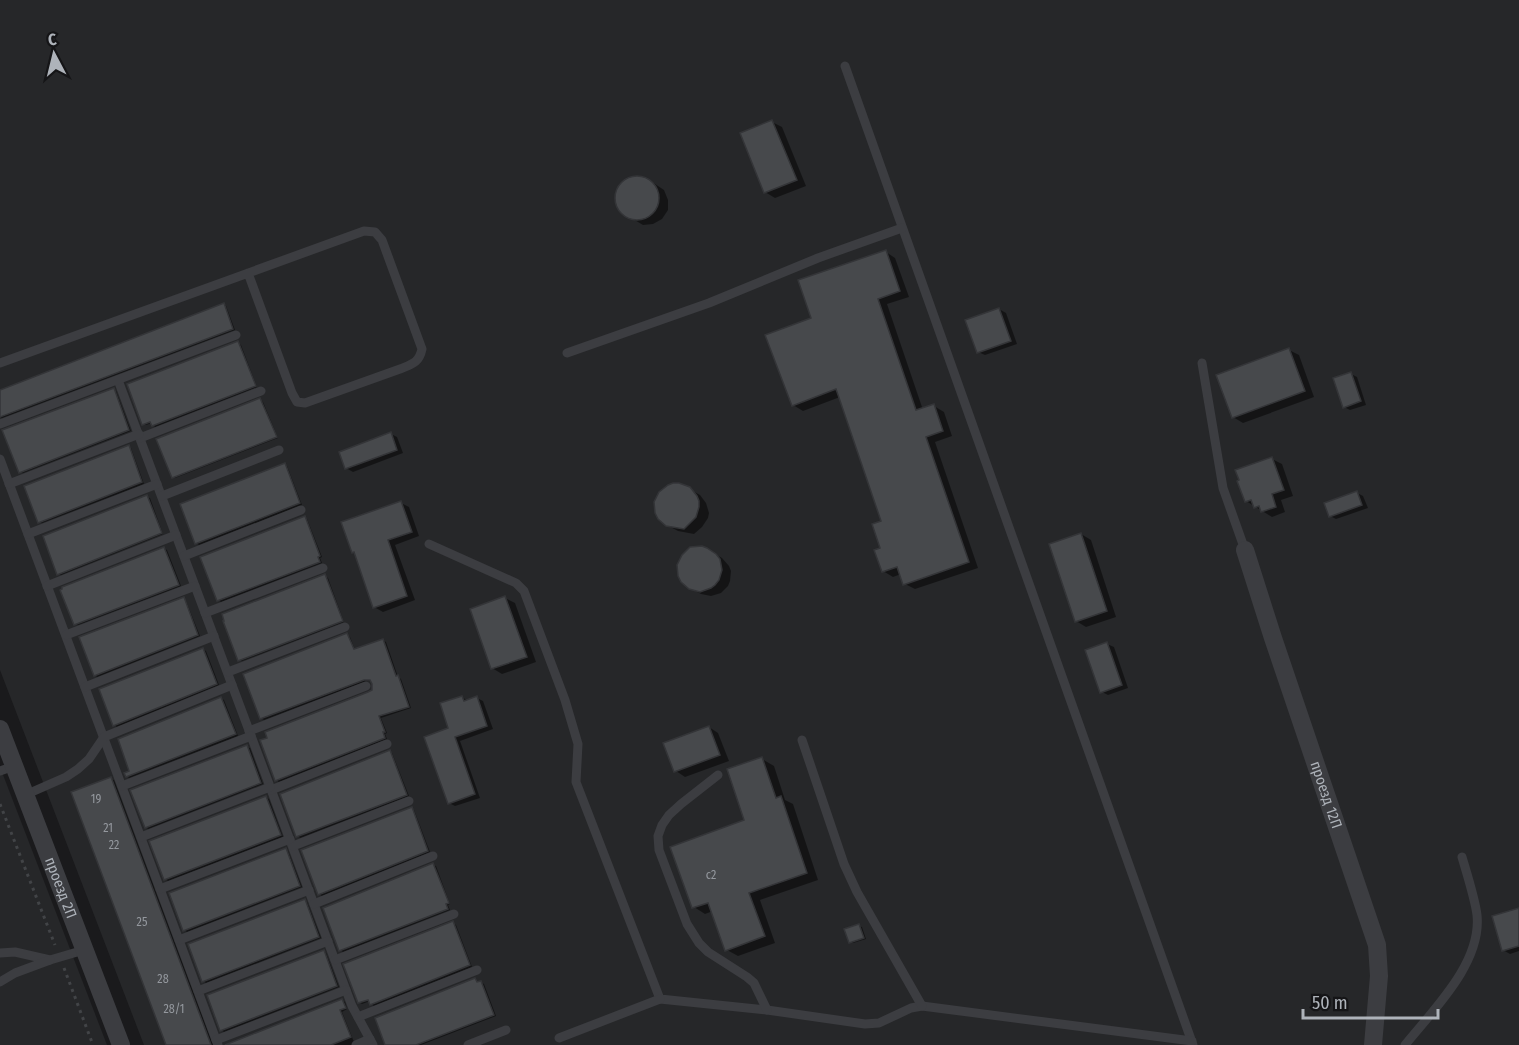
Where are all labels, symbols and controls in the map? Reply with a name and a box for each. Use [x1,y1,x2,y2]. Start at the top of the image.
north arrow [24,24,84,84]
text: С [47,30,58,50]
street label: проезд 12П [1306,759,1346,831]
house number: 19 [91,792,101,806]
house number: 21 [103,821,113,835]
house number: 22 [109,838,119,852]
street label: проезд 2П [41,855,81,921]
house number: с2 [706,868,716,882]
house number: 25 [137,915,148,929]
house number: 28 [157,972,169,986]
scale bar [1303,982,1438,1020]
text: 50 m [1312,992,1348,1014]
house number: 28/1 [164,1002,184,1016]

